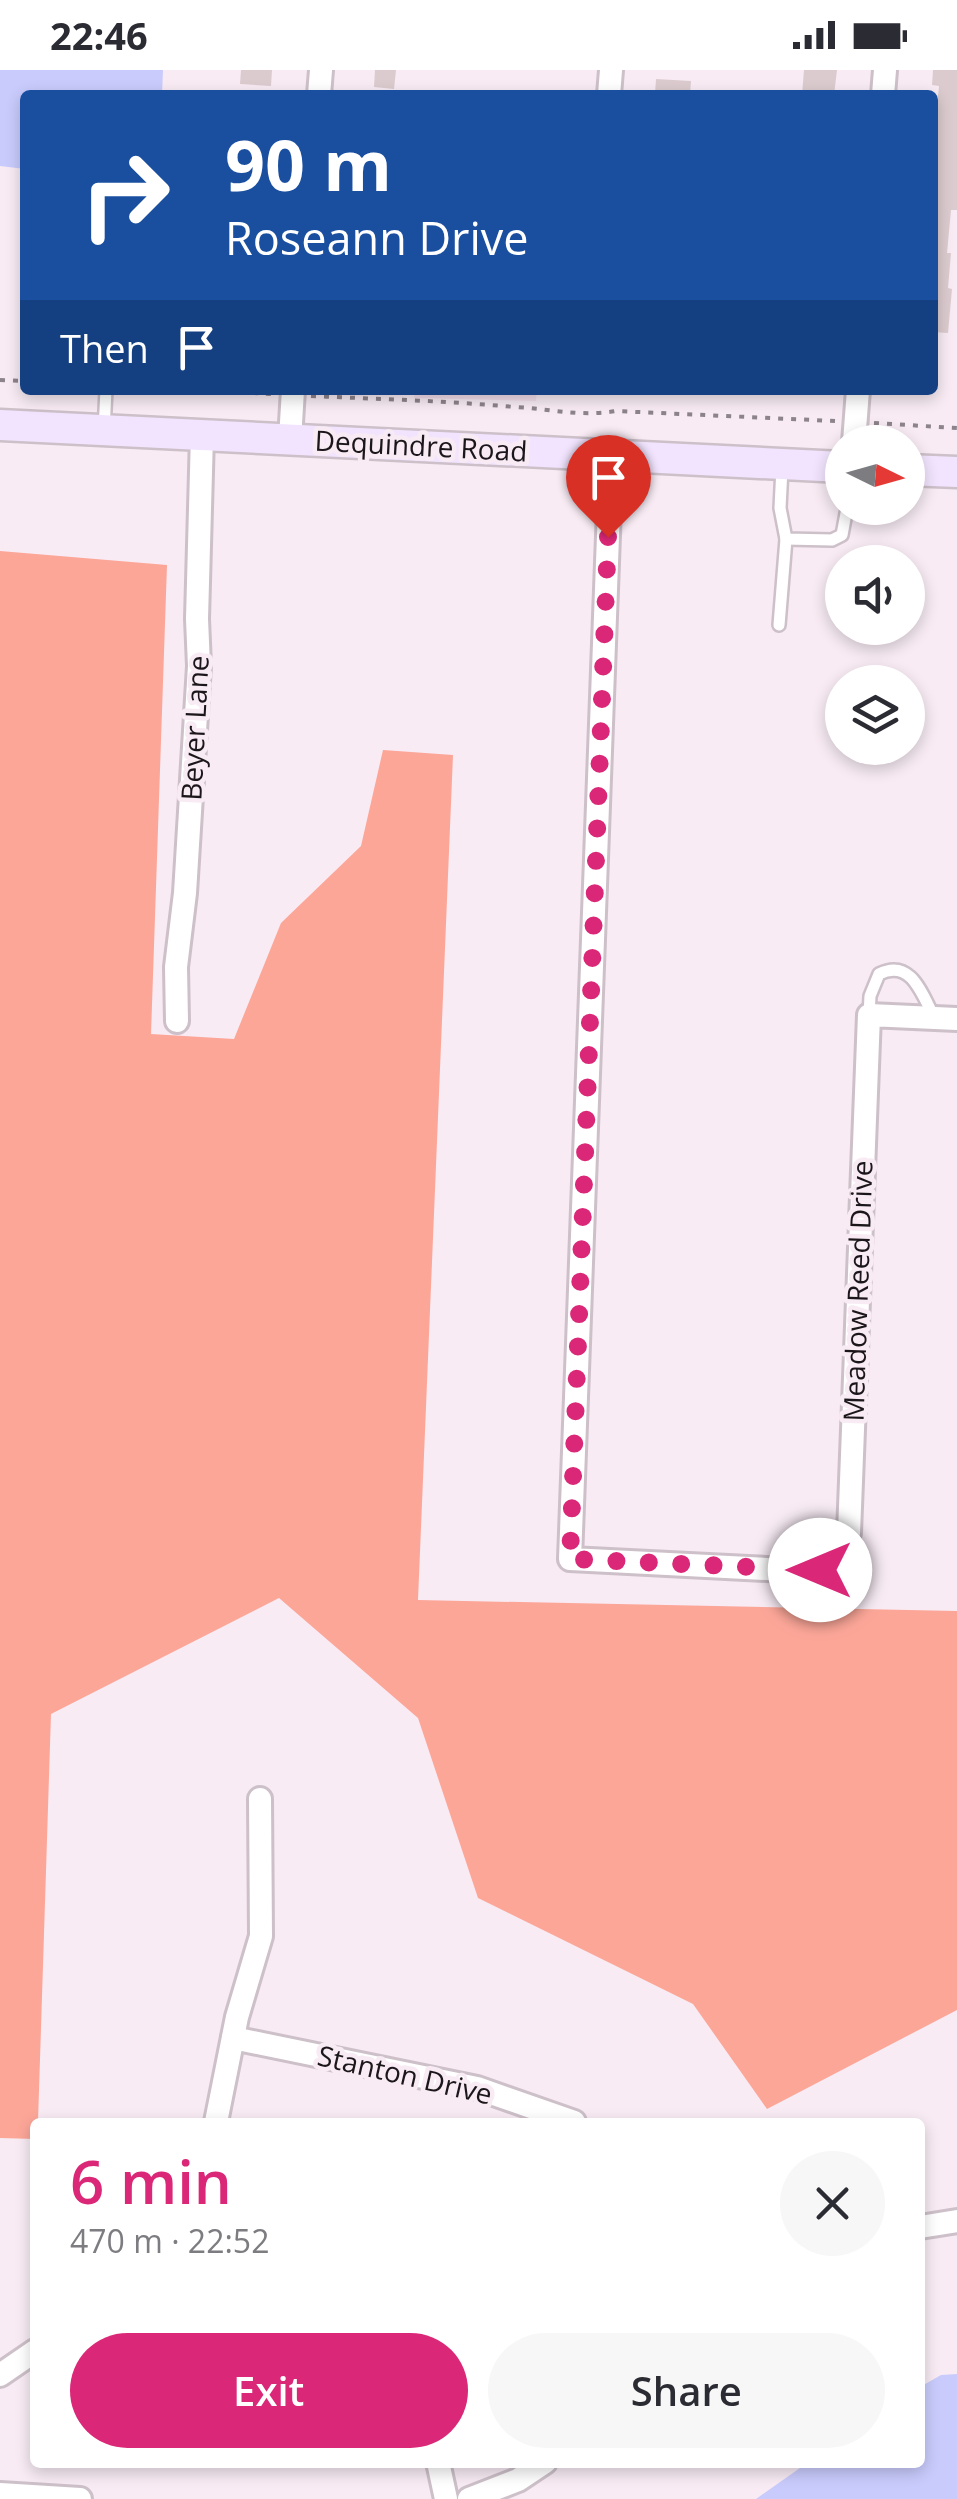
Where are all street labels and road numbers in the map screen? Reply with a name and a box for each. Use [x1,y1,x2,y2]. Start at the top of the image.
street label: Dequindre Road [314,420,528,470]
street label: Beyer Lane [171,654,217,802]
street label: Meadow Reed Drive [833,1160,881,1422]
street label: Stanton Drive [314,2036,496,2113]

